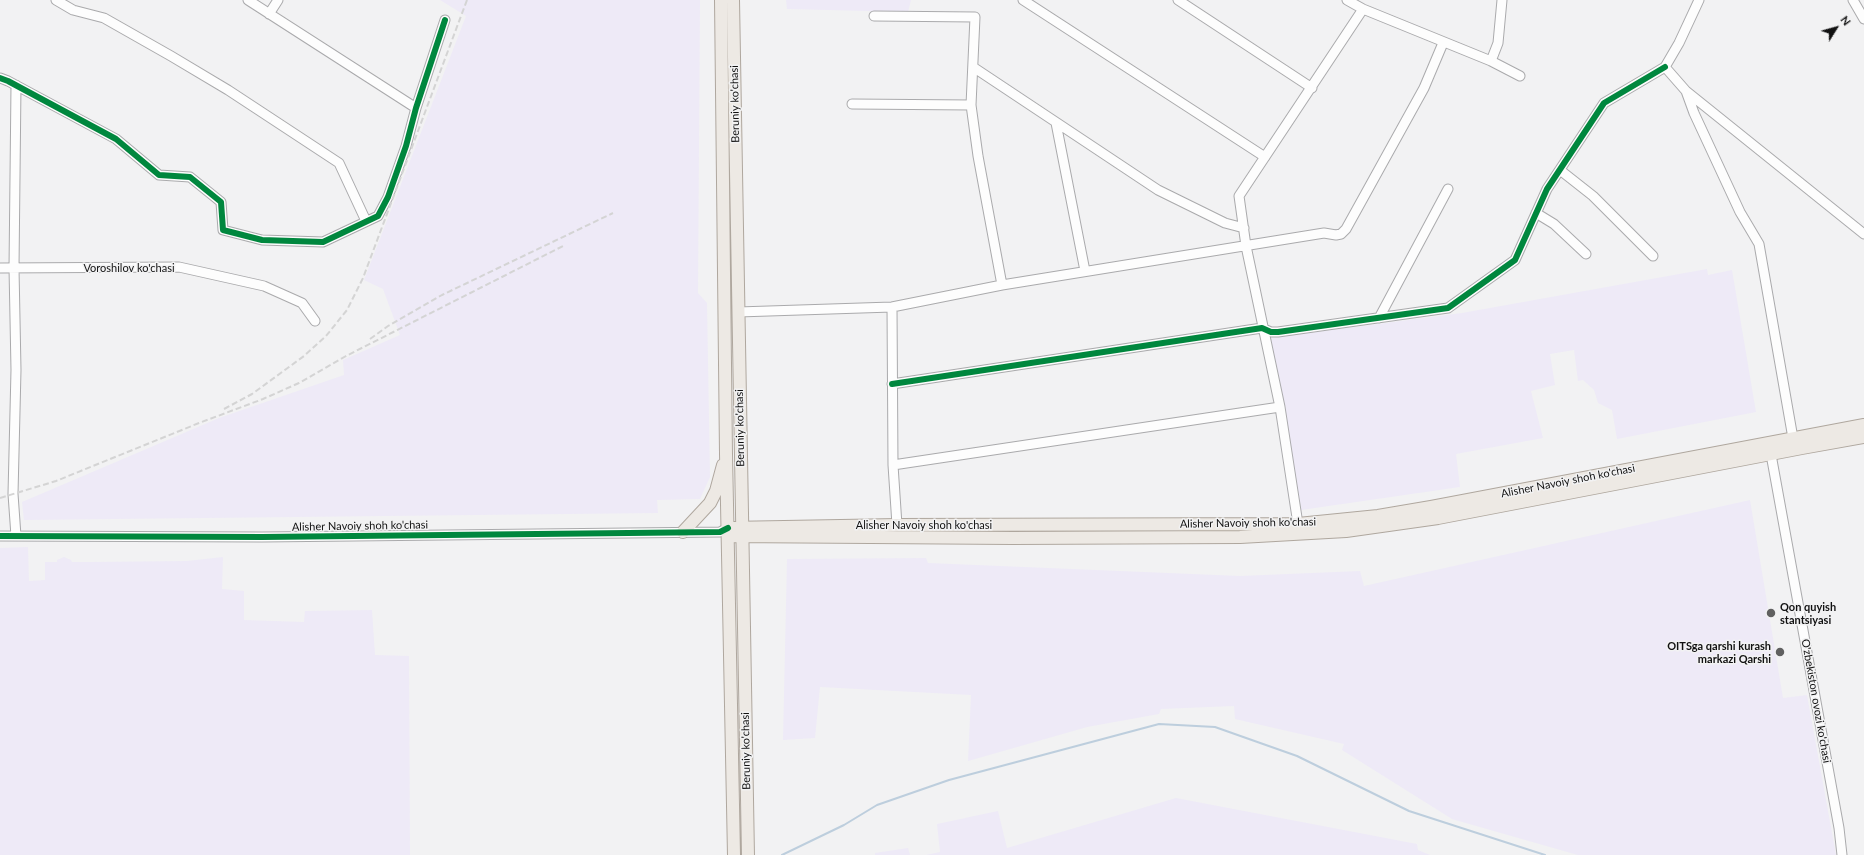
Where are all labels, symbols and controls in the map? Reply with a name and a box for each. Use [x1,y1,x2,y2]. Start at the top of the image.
north arrow [1816,8,1856,48]
text: N [1838,13,1854,28]
street label: Beruniy ko'chasi [728,65,742,143]
street label: Voroshilov ko'chasi [83,261,175,275]
street label: Beruniy ko'chasi [733,389,747,467]
street label: Alisher Navoiy shoh ko'chasi [1500,462,1636,500]
street label: Alisher Navoiy shoh ko'chasi [1180,515,1316,531]
street label: Alisher Navoiy shoh ko'chasi [292,518,428,534]
street label: Alisher Navoiy shoh ko'chasi [856,518,992,532]
place label: Qon quyish stantsiyasi [1780,600,1836,626]
marker: Qon quyish stantsiyasi [1765,607,1777,619]
street label: O'zbekiston ovozi ko'chasi [1799,638,1833,764]
place label: OITSga qarshi kurash markazi Qarshi [1667,639,1771,665]
marker: OITSga qarshi kurash markazi Qarshi [1774,646,1786,658]
street label: Beruniy ko'chasi [739,712,753,790]

